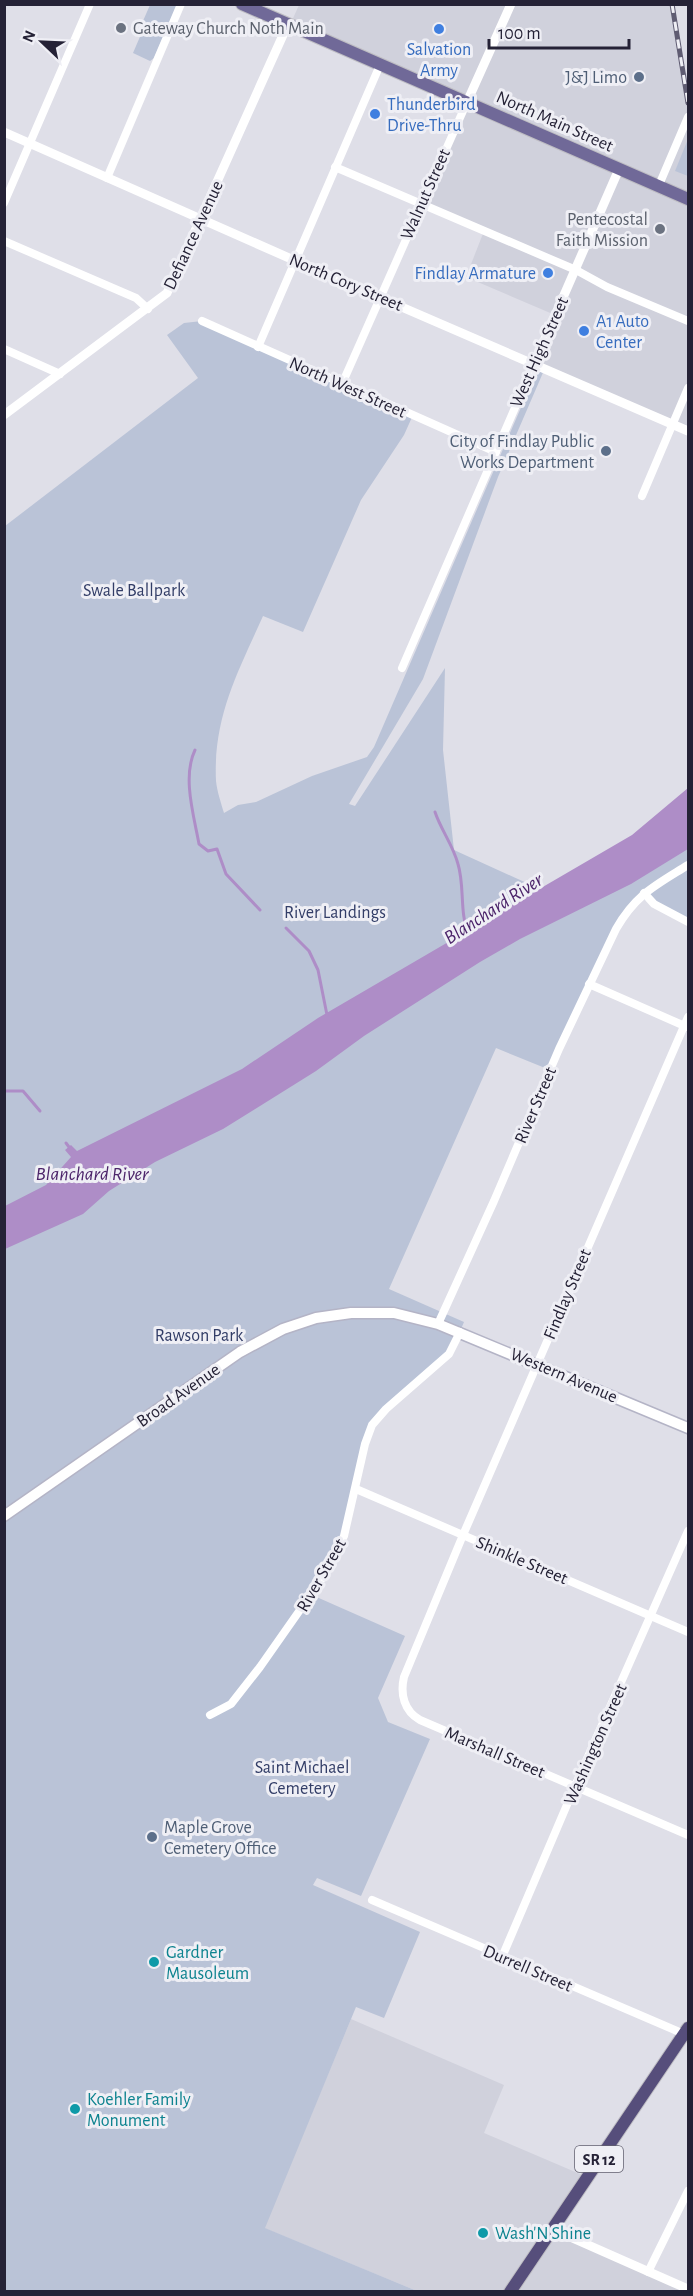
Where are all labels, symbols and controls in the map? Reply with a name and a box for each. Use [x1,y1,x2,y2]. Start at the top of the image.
north arrow [12,12,72,72]
scale bar [489,12,628,50]
place label: Gateway Church Noth Main [133,20,324,38]
marker: Gateway Church Noth Main [114,21,128,35]
marker: Salvation Army [432,22,446,36]
text: 100 m [498,25,541,43]
text: N [20,28,39,45]
place label: Salvation Army [407,41,471,80]
place label: J&J Limo [565,69,627,87]
marker: J&J Limo [632,70,646,84]
street label: North Main Street [493,88,616,156]
place label: Thunderbird Drive-Thru [387,96,475,135]
marker: Thunderbird Drive-Thru [368,107,382,121]
street label: Walnut Street [398,146,454,243]
street label: Defiance Avenue [161,178,227,293]
place label: Pentecostal Faith Mission [556,211,648,250]
marker: Pentecostal Faith Mission [653,222,667,236]
street label: North Cory Street [286,251,405,315]
place label: Findlay Armature [414,265,536,283]
marker: Findlay Armature [541,266,555,280]
street label: West High Street [507,294,572,410]
place label: A1 Auto Center [596,313,649,352]
marker: A1 Auto Center [577,324,591,338]
street label: North West Street [286,354,409,422]
place label: City of Findlay Public Works Department [450,433,594,472]
marker: City of Findlay Public Works Department [599,444,613,458]
park label: Swale Ballpark [83,582,186,600]
water label: Blanchard River [441,869,547,948]
park label: River Landings [284,904,386,922]
street label: River Street [512,1064,560,1146]
water label: Blanchard River [35,1164,149,1184]
street label: Findlay Street [541,1246,595,1342]
park label: Rawson Park [155,1327,244,1345]
street label: Western Avenue [507,1345,620,1407]
street label: Broad Avenue [134,1361,224,1431]
street label: Shinkle Street [473,1534,570,1588]
street label: River Street [294,1536,350,1615]
street label: Washington Street [561,1681,631,1808]
street label: Marshall Street [442,1724,547,1782]
park label: Saint Michael Cemetery [255,1759,349,1798]
place label: Maple Grove Cemetery Office [164,1819,277,1858]
marker: Maple Grove Cemetery Office [145,1830,159,1844]
street label: Durrell Street [480,1942,575,1996]
place label: Gardner Mausoleum [166,1944,249,1983]
marker: Gardner Mausoleum [147,1955,161,1969]
place label: Koehler Family Monument [87,2091,191,2130]
marker: Koehler Family Monument [68,2102,82,2116]
road number: SR 12 [575,2146,623,2172]
place label: Wash'N Shine [495,2225,591,2243]
marker: Wash'N Shine [476,2226,490,2240]

